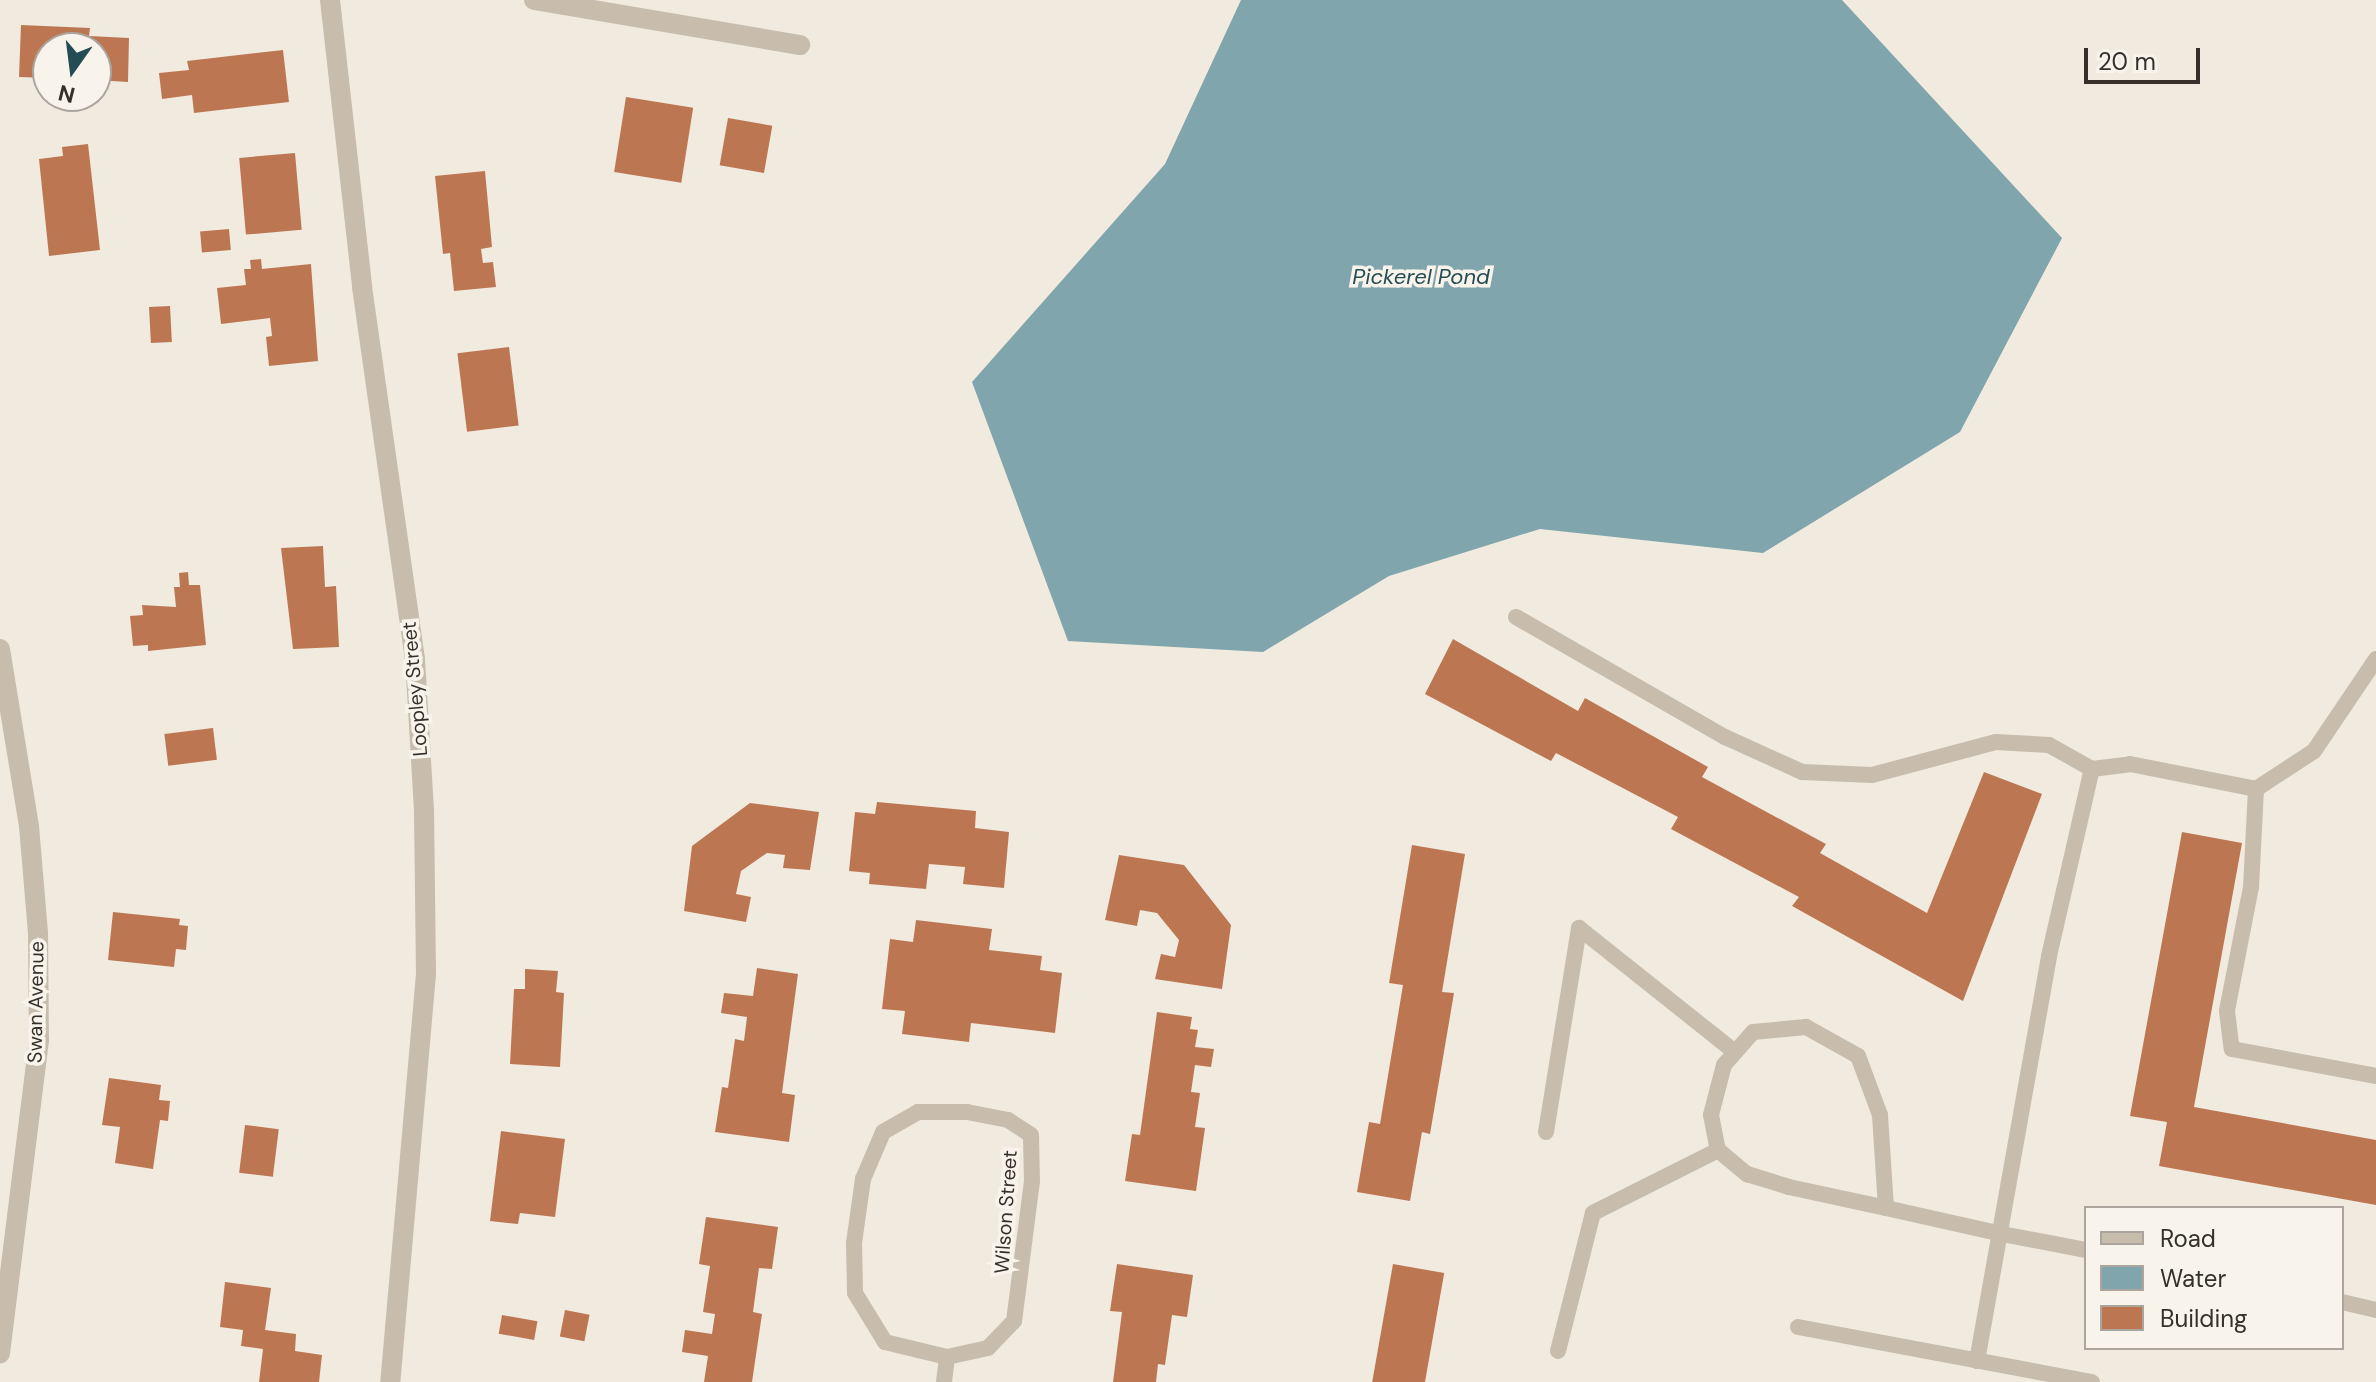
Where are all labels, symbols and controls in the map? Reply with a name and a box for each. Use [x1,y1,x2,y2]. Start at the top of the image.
north arrow [32,32,112,112]
scale bar [2088,32,2204,82]
text: 20 m [2098,46,2156,77]
text: N [55,78,78,110]
water label: Pickerel Pond [1352,264,1490,290]
street label: Loopley Street [397,621,433,757]
street label: Swan Avenue [23,941,49,1063]
street label: Wilson Street [990,1149,1022,1275]
legend [2084,1206,2344,1350]
text: Road [2160,1223,2216,1254]
text: Water [2160,1263,2226,1294]
text: Building [2160,1303,2247,1334]

